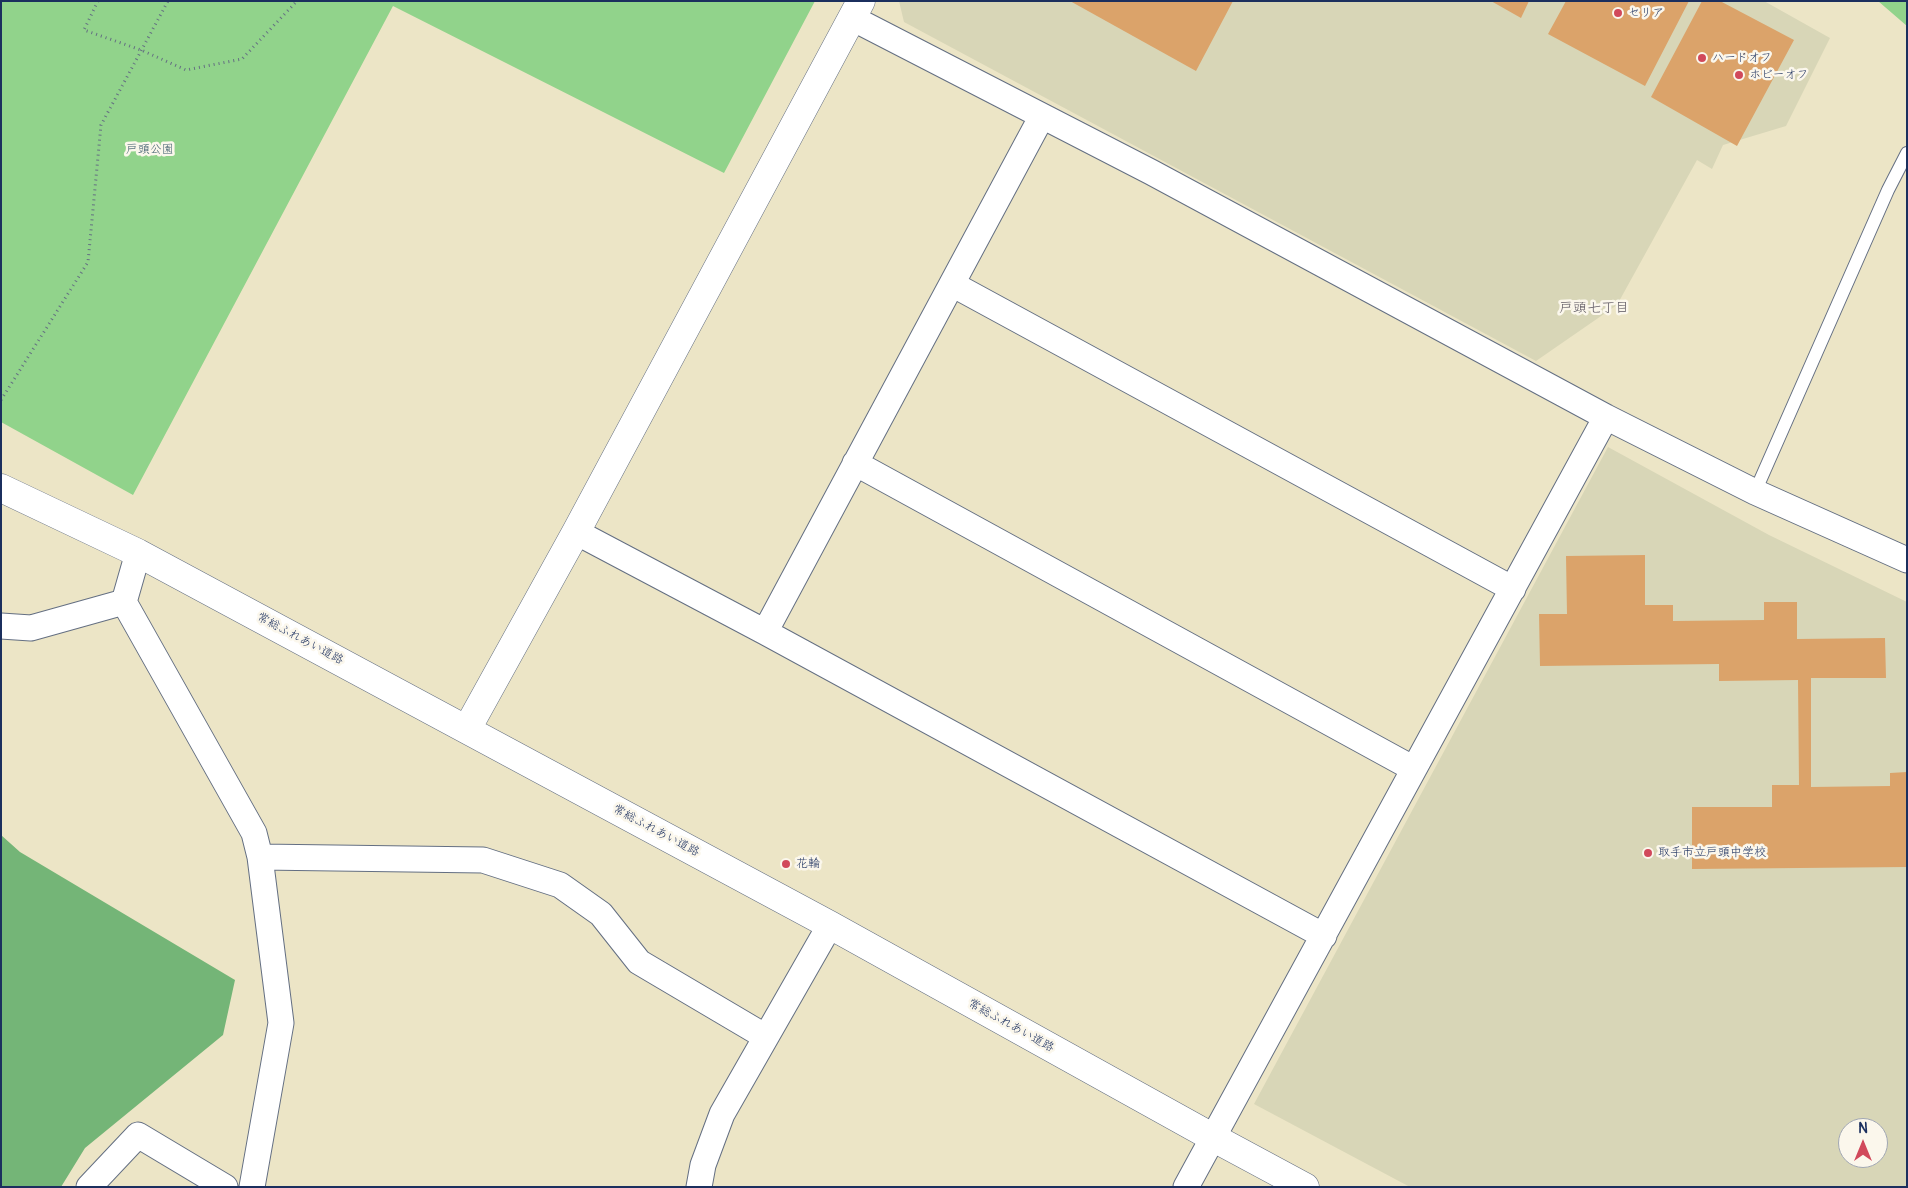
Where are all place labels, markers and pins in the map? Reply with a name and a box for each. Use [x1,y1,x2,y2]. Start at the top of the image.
place label: セリア [1628,6,1664,20]
marker: セリア [1612,7,1624,19]
place label: ハードオフ [1712,51,1772,65]
marker: ハードオフ [1696,52,1708,64]
place label: ホビーオフ [1749,68,1808,82]
marker: ホビーオフ [1733,69,1745,81]
place label: 取手市立戸頭中学校 [1658,846,1766,860]
marker: 取手市立戸頭中学校 [1642,847,1654,859]
place label: 花輪 [796,857,820,871]
marker: 花輪 [780,858,792,870]

